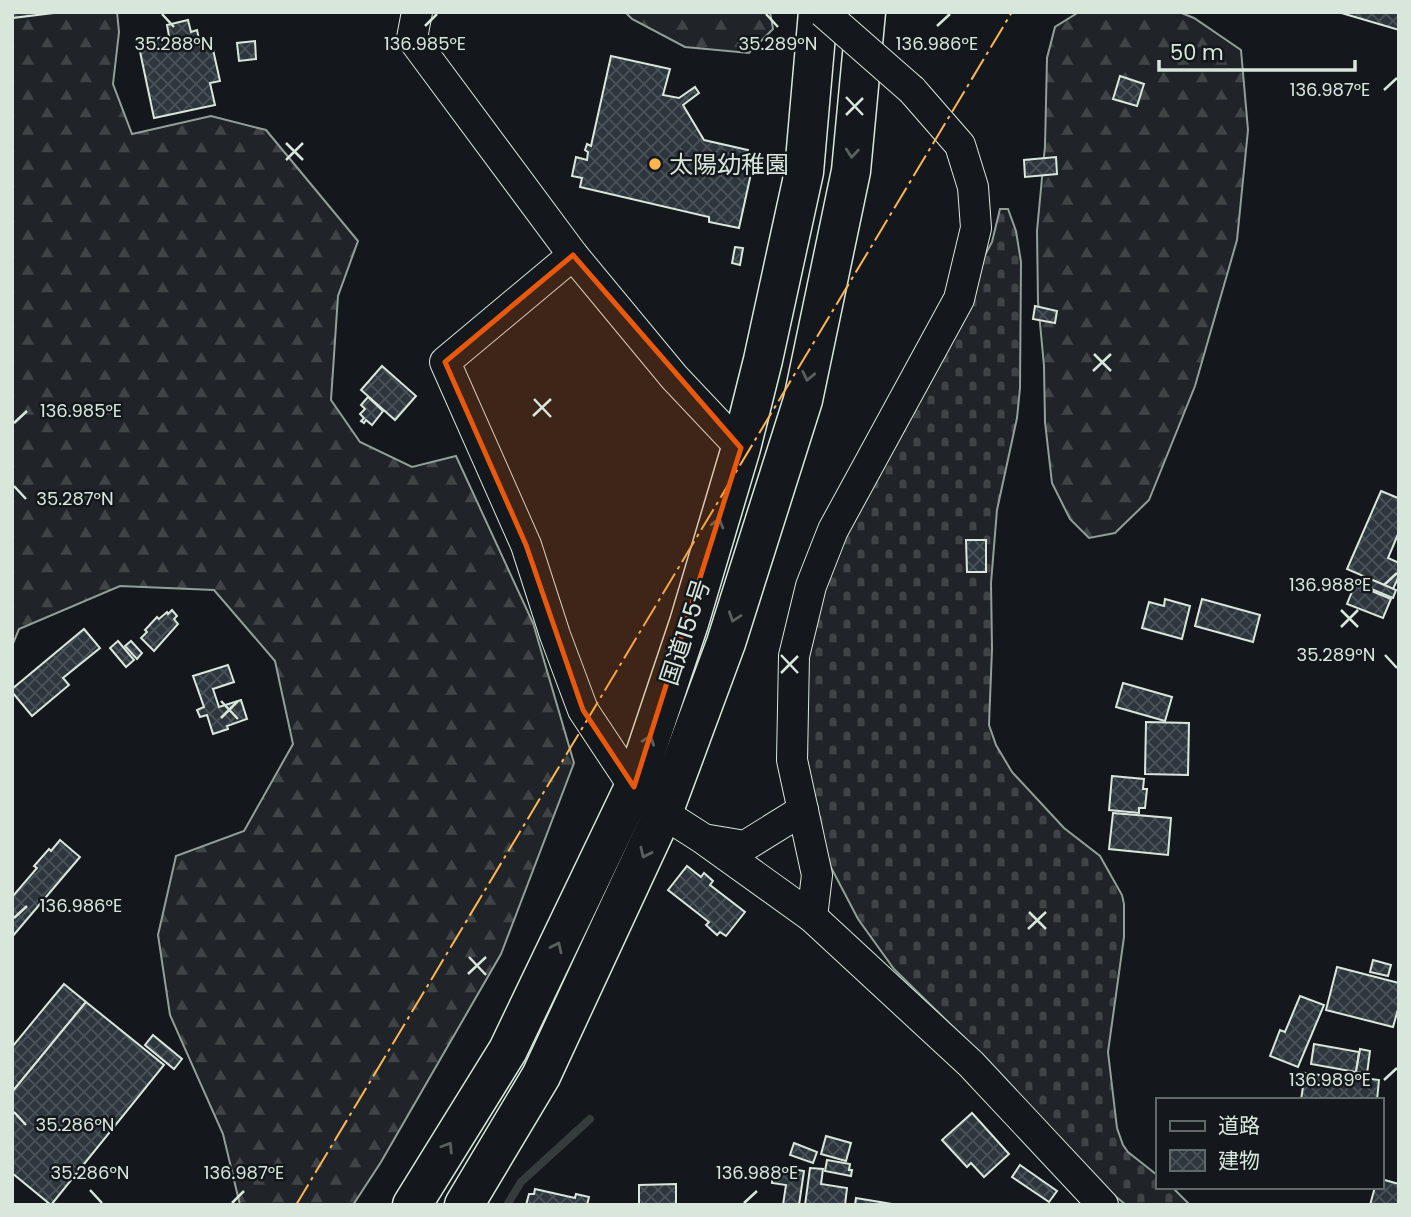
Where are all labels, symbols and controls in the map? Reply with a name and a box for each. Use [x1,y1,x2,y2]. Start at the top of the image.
scale bar [1159,28,1355,72]
text: 35.288°N [135,31,213,56]
text: 136.985°E [384,31,466,56]
text: 35.289°N [739,31,817,56]
text: 136.986°E [896,31,978,56]
text: 50 m [1170,38,1224,67]
text: 136.987°E [1290,77,1370,102]
place label: 太陽幼稚園 [669,148,789,181]
one-way arrow [845,148,860,159]
marker: 太陽幼稚園 [647,156,663,172]
one-way arrow [802,370,817,382]
text: 136.985°E [40,398,122,423]
text: 35.287°N [36,486,114,511]
one-way arrow [710,517,725,529]
text: 136.988°E [1289,572,1371,597]
street label: 国道155号 [652,575,718,689]
one-way arrow [728,611,743,623]
text: 35.289°N [1297,642,1375,667]
one-way arrow [641,734,655,746]
one-way arrow [639,846,653,858]
text: 136.986°E [40,893,122,918]
one-way arrow [549,942,563,954]
text: 136.989°E [1289,1067,1371,1092]
legend [1156,1098,1383,1189]
text: 道路 [1218,1111,1260,1140]
text: 35.286°N [36,1112,114,1137]
one-way arrow [440,1141,453,1154]
text: 建物 [1218,1146,1260,1175]
text: 35.286°N [51,1160,129,1185]
text: 136.987°E [204,1160,284,1185]
text: 136.988°E [716,1160,798,1185]

